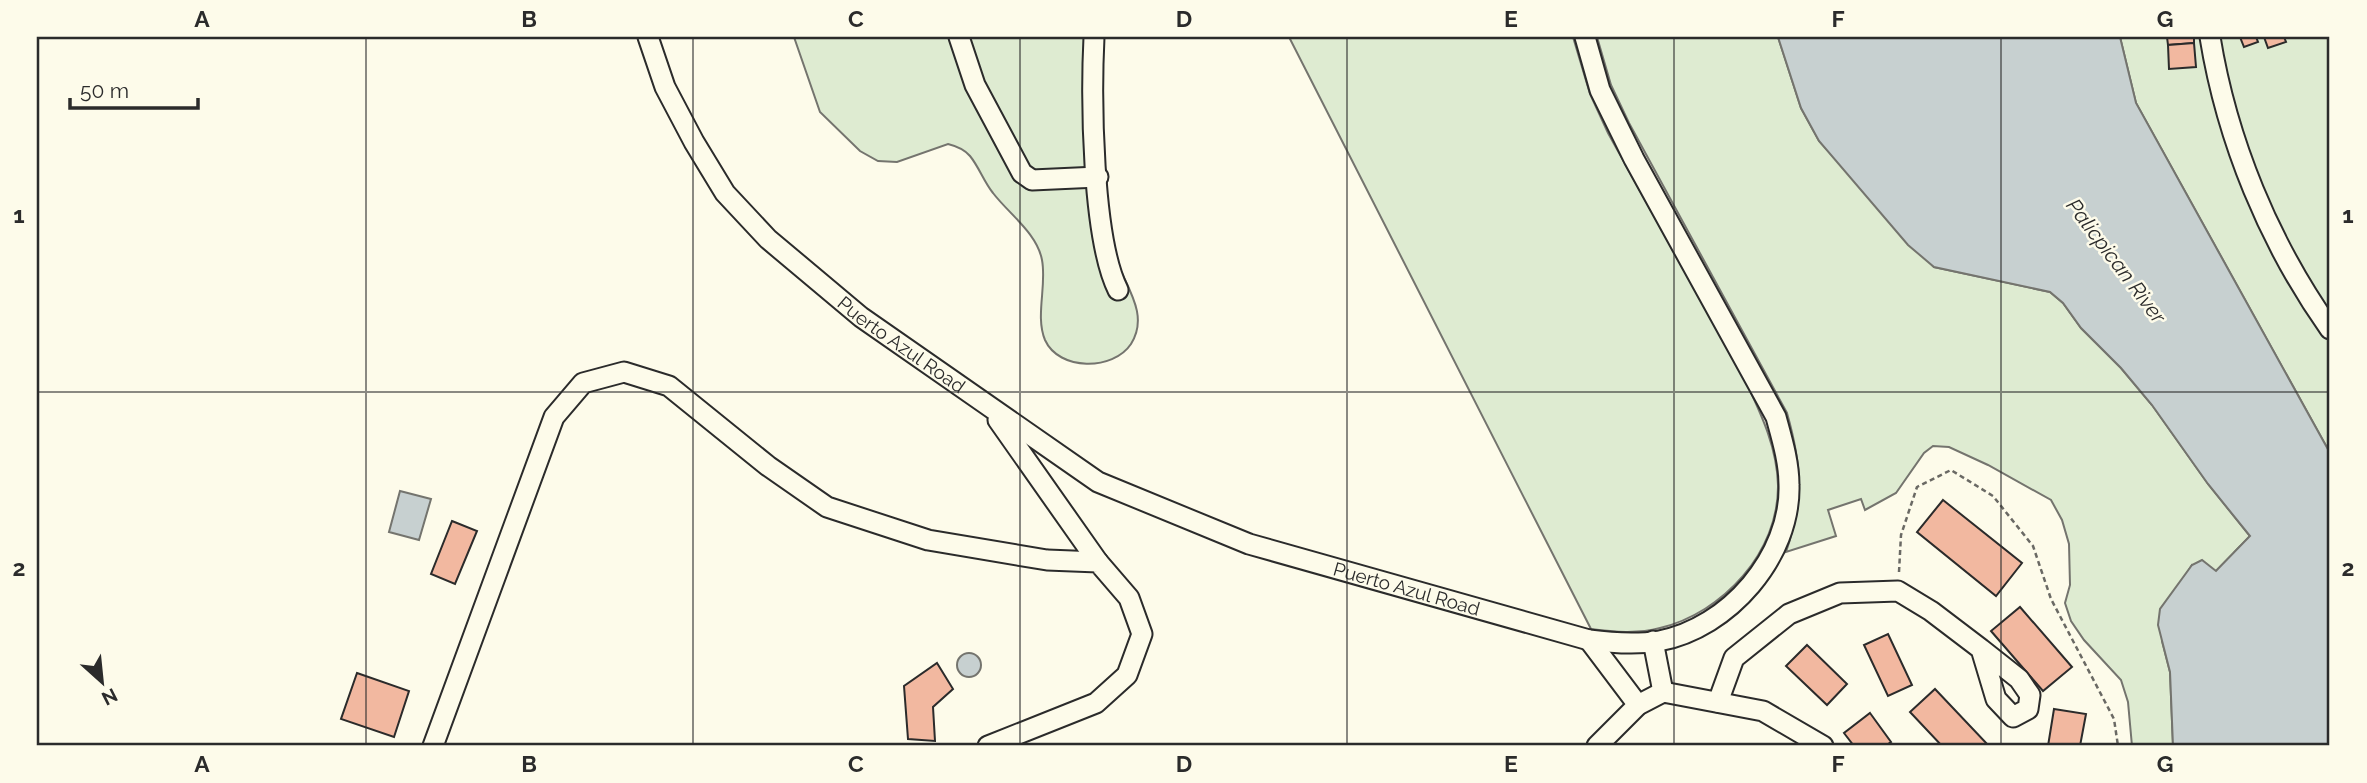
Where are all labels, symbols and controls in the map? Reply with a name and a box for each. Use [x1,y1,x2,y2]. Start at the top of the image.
text: A [194,5,210,32]
text: B [521,5,537,32]
text: C [848,5,864,32]
text: D [1176,5,1192,32]
text: E [1504,5,1518,32]
text: F [1831,5,1845,32]
text: G [2157,5,2173,32]
scale bar [70,66,198,110]
text: 50 m [80,78,129,103]
water label: Palicpican River [2061,193,2172,329]
text: 1 [13,201,25,228]
text: 1 [2342,201,2354,228]
street label: Puerto Azul Road [833,291,970,397]
text: 2 [13,554,25,581]
text: 2 [2342,554,2354,581]
street label: Puerto Azul Road [1331,557,1483,620]
north arrow [66,646,136,716]
text: N [98,684,121,710]
text: A [194,750,210,777]
text: B [521,750,537,777]
text: C [848,750,864,777]
text: D [1176,750,1192,777]
text: E [1504,750,1518,777]
text: F [1831,750,1845,777]
text: G [2157,750,2173,777]

